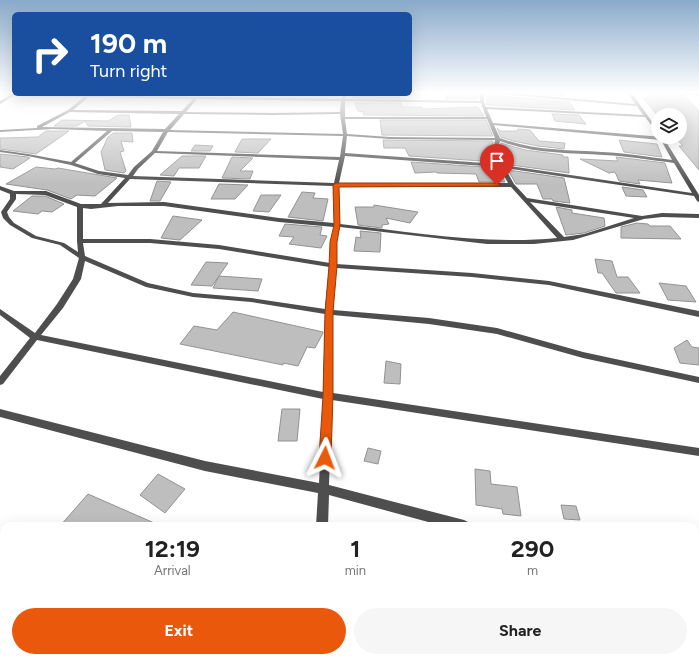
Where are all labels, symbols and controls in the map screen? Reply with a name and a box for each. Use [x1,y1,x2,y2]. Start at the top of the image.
text: 190 m [90,26,167,60]
icon: right [24,28,76,80]
text: Turn right [90,60,167,82]
map controls [651,108,687,144]
button: layers [651,108,687,144]
pin [480,144,514,185]
icon: arrive [486,150,508,172]
position arrow [304,437,346,479]
text: 12:19 [145,534,200,563]
text: 1 [350,534,361,563]
text: 290 [511,534,554,563]
text: Arrival [154,563,191,578]
text: min [345,563,366,578]
text: m [527,563,538,578]
button: Exit [12,608,346,654]
button: Share [354,608,687,654]

